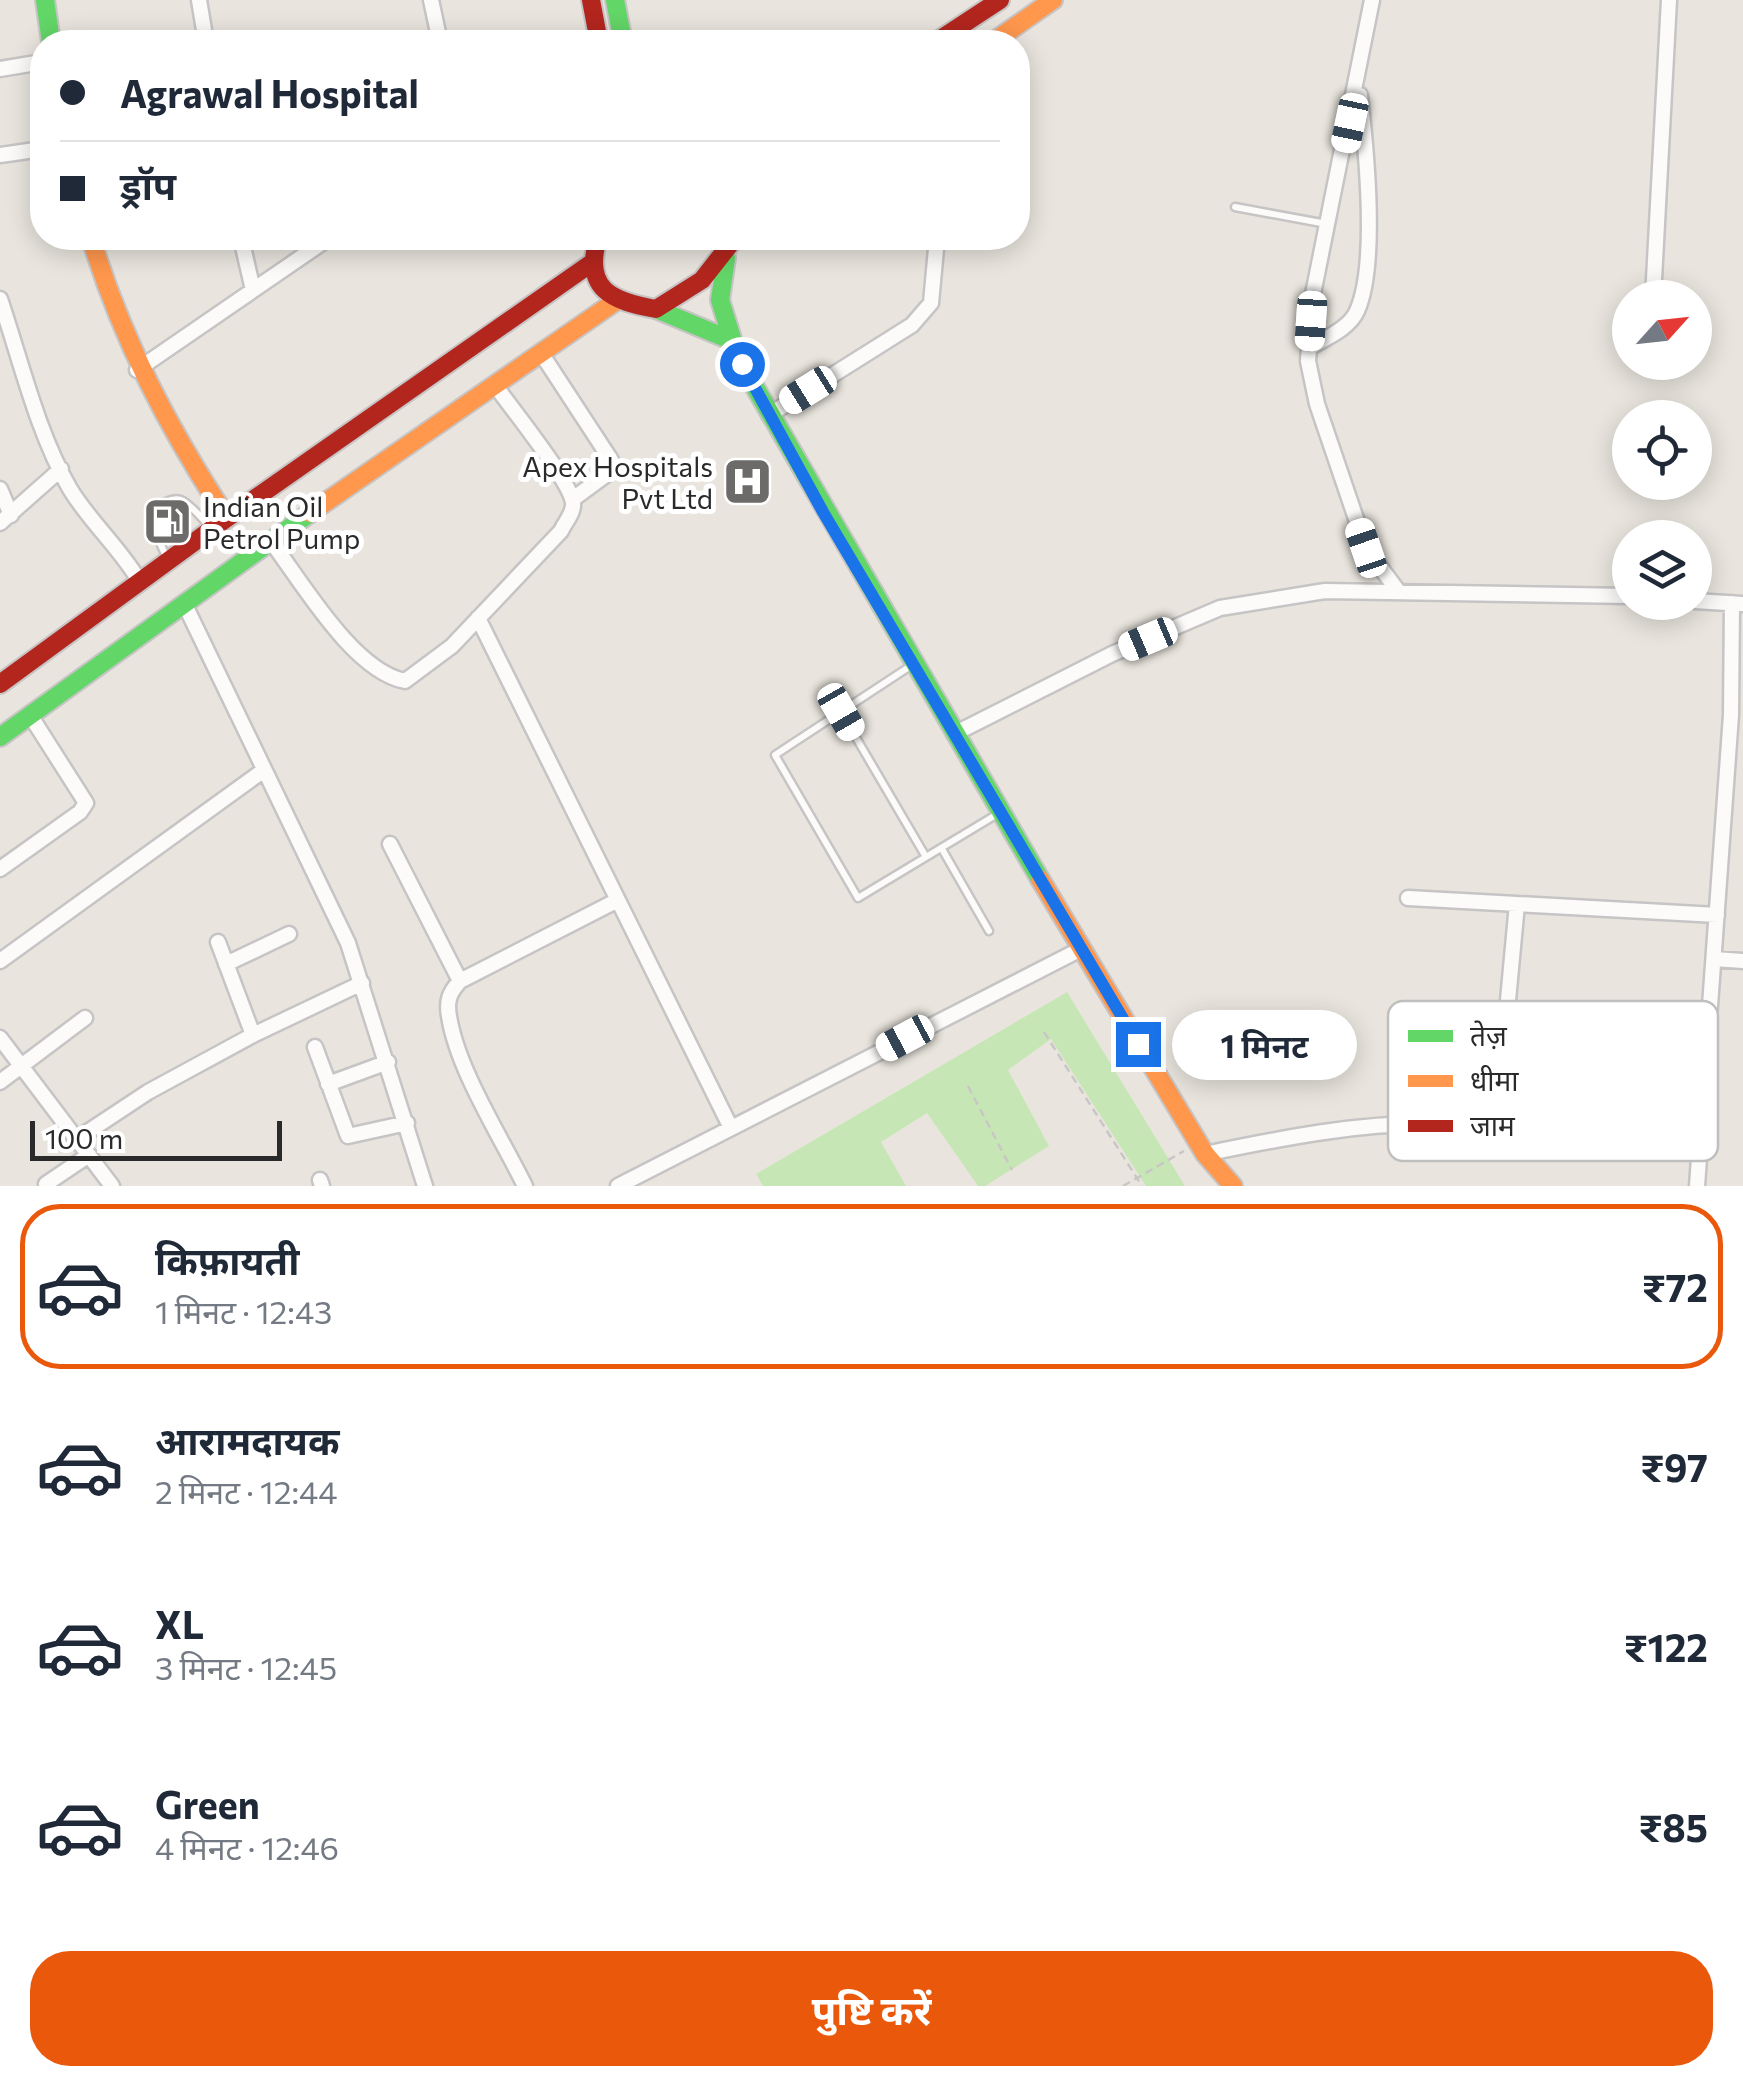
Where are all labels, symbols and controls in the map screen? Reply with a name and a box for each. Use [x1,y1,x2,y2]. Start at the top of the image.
text: Agrawal Hospital [120,69,419,116]
car [1329,91,1371,155]
text: ड्रॉप [120,161,176,208]
north arrow [1612,280,1712,380]
map controls [1612,280,1712,620]
car [1294,290,1328,352]
route start [720,342,765,387]
car [775,361,841,419]
button: locate [1612,400,1712,500]
place label: Apex Hospitals Pvt Ltd [522,449,713,515]
hospital icon: Apex Hospitals Pvt Ltd [722,456,774,508]
place label: Indian Oil Petrol Pump [203,489,360,555]
fuel station icon: Indian Oil Petrol Pump [142,496,194,548]
car [1342,515,1390,581]
button: layers [1612,520,1712,620]
car [1115,613,1181,665]
car [813,679,869,745]
legend [1388,1001,1718,1161]
callout: 1 मिनट [1173,1009,1358,1079]
car [871,1011,939,1065]
text: तेज़ [1470,1018,1508,1052]
route end [1116,1022,1161,1067]
text: 1 मिनट [1221,1025,1308,1065]
text: धीमा [1470,1063,1519,1097]
text: जाम [1470,1108,1516,1142]
scale bar [30,1116,282,1160]
text: 100 m [45,1121,123,1155]
text: किफ़ायती [155,1236,299,1283]
icon: car [35,1242,125,1332]
text: ₹72 [1642,1263,1708,1310]
text: 1 मिनट · 12:43 [155,1291,332,1331]
text: आरामदायक [155,1416,339,1463]
icon: car [35,1422,125,1512]
text: ₹97 [1641,1443,1708,1490]
text: 2 मिनट · 12:44 [155,1471,337,1511]
text: XL [155,1600,204,1647]
icon: car [35,1602,125,1692]
text: ₹122 [1624,1623,1708,1670]
text: 3 मिनट · 12:45 [155,1647,337,1687]
text: Green [155,1780,260,1827]
icon: car [35,1782,125,1872]
text: ₹85 [1639,1803,1708,1850]
text: 4 मिनट · 12:46 [155,1827,339,1867]
button: पुष्टि करें [30,1951,1713,2066]

